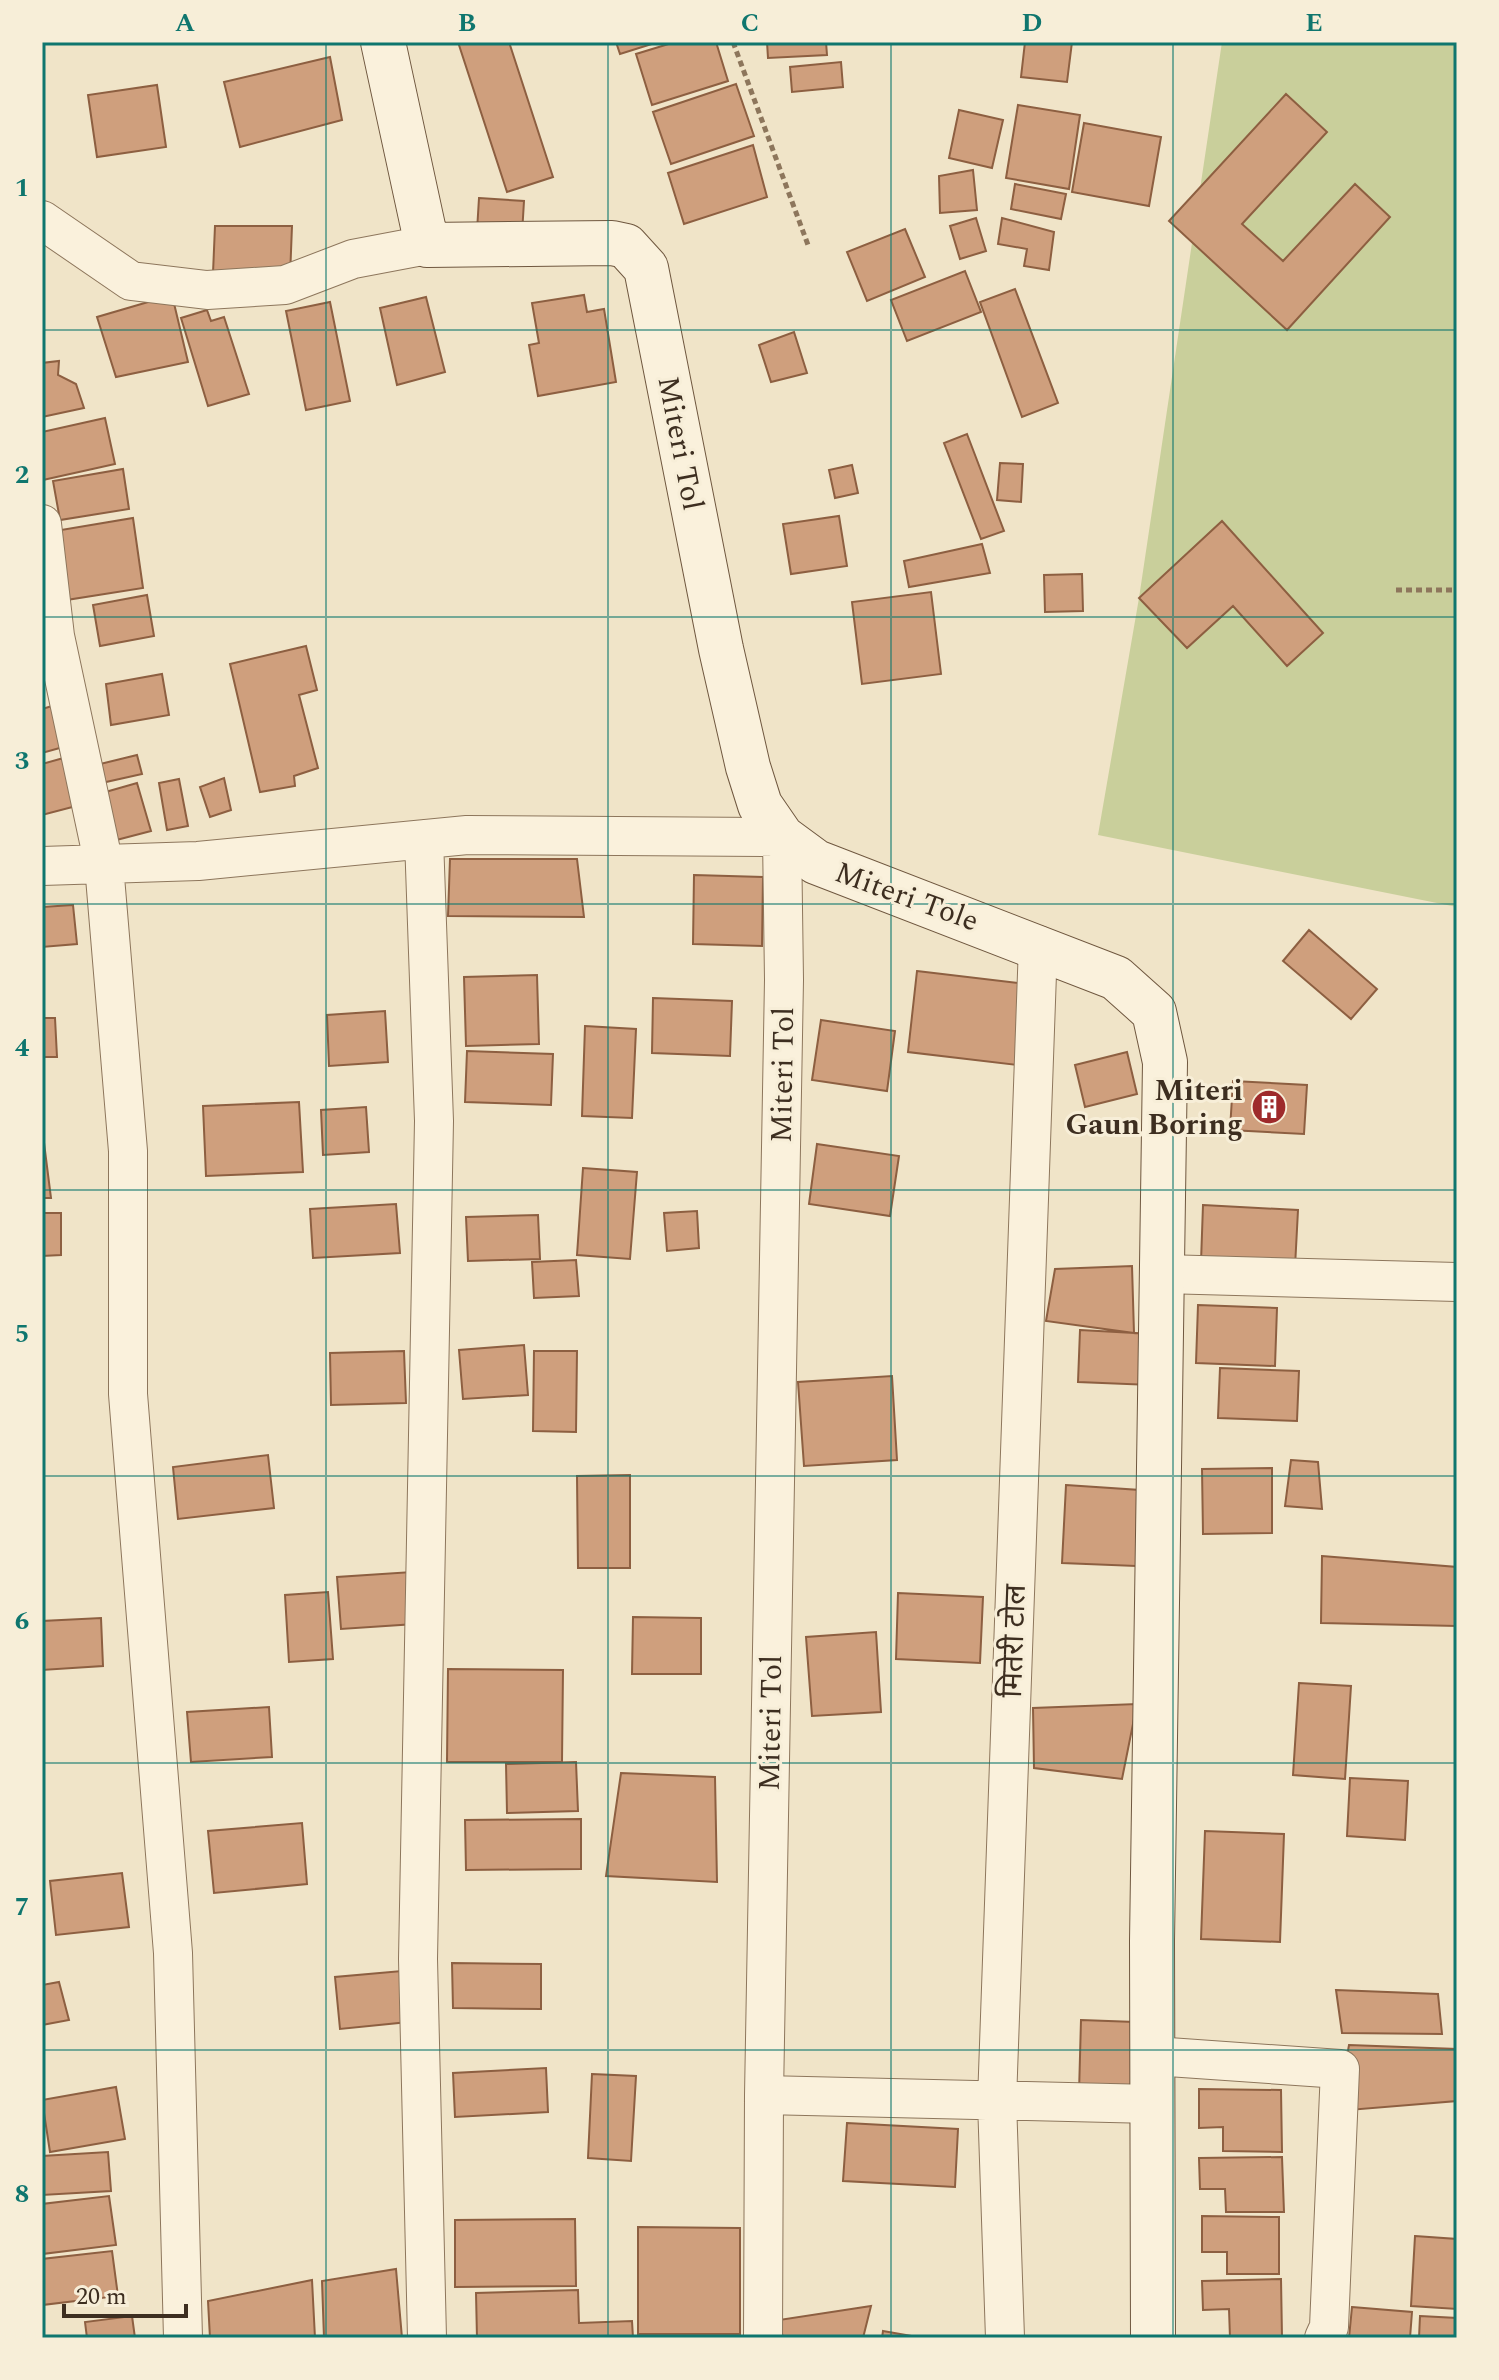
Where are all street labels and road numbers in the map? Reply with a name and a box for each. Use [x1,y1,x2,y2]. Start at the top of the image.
street label: Miteri Tol [644,372,716,514]
street label: Miteri Tole [828,850,985,944]
street label: Miteri Tol [759,1007,807,1143]
street label: मितेरी टोल [989,1583,1039,1699]
street label: Miteri Tol [747,1655,795,1791]

